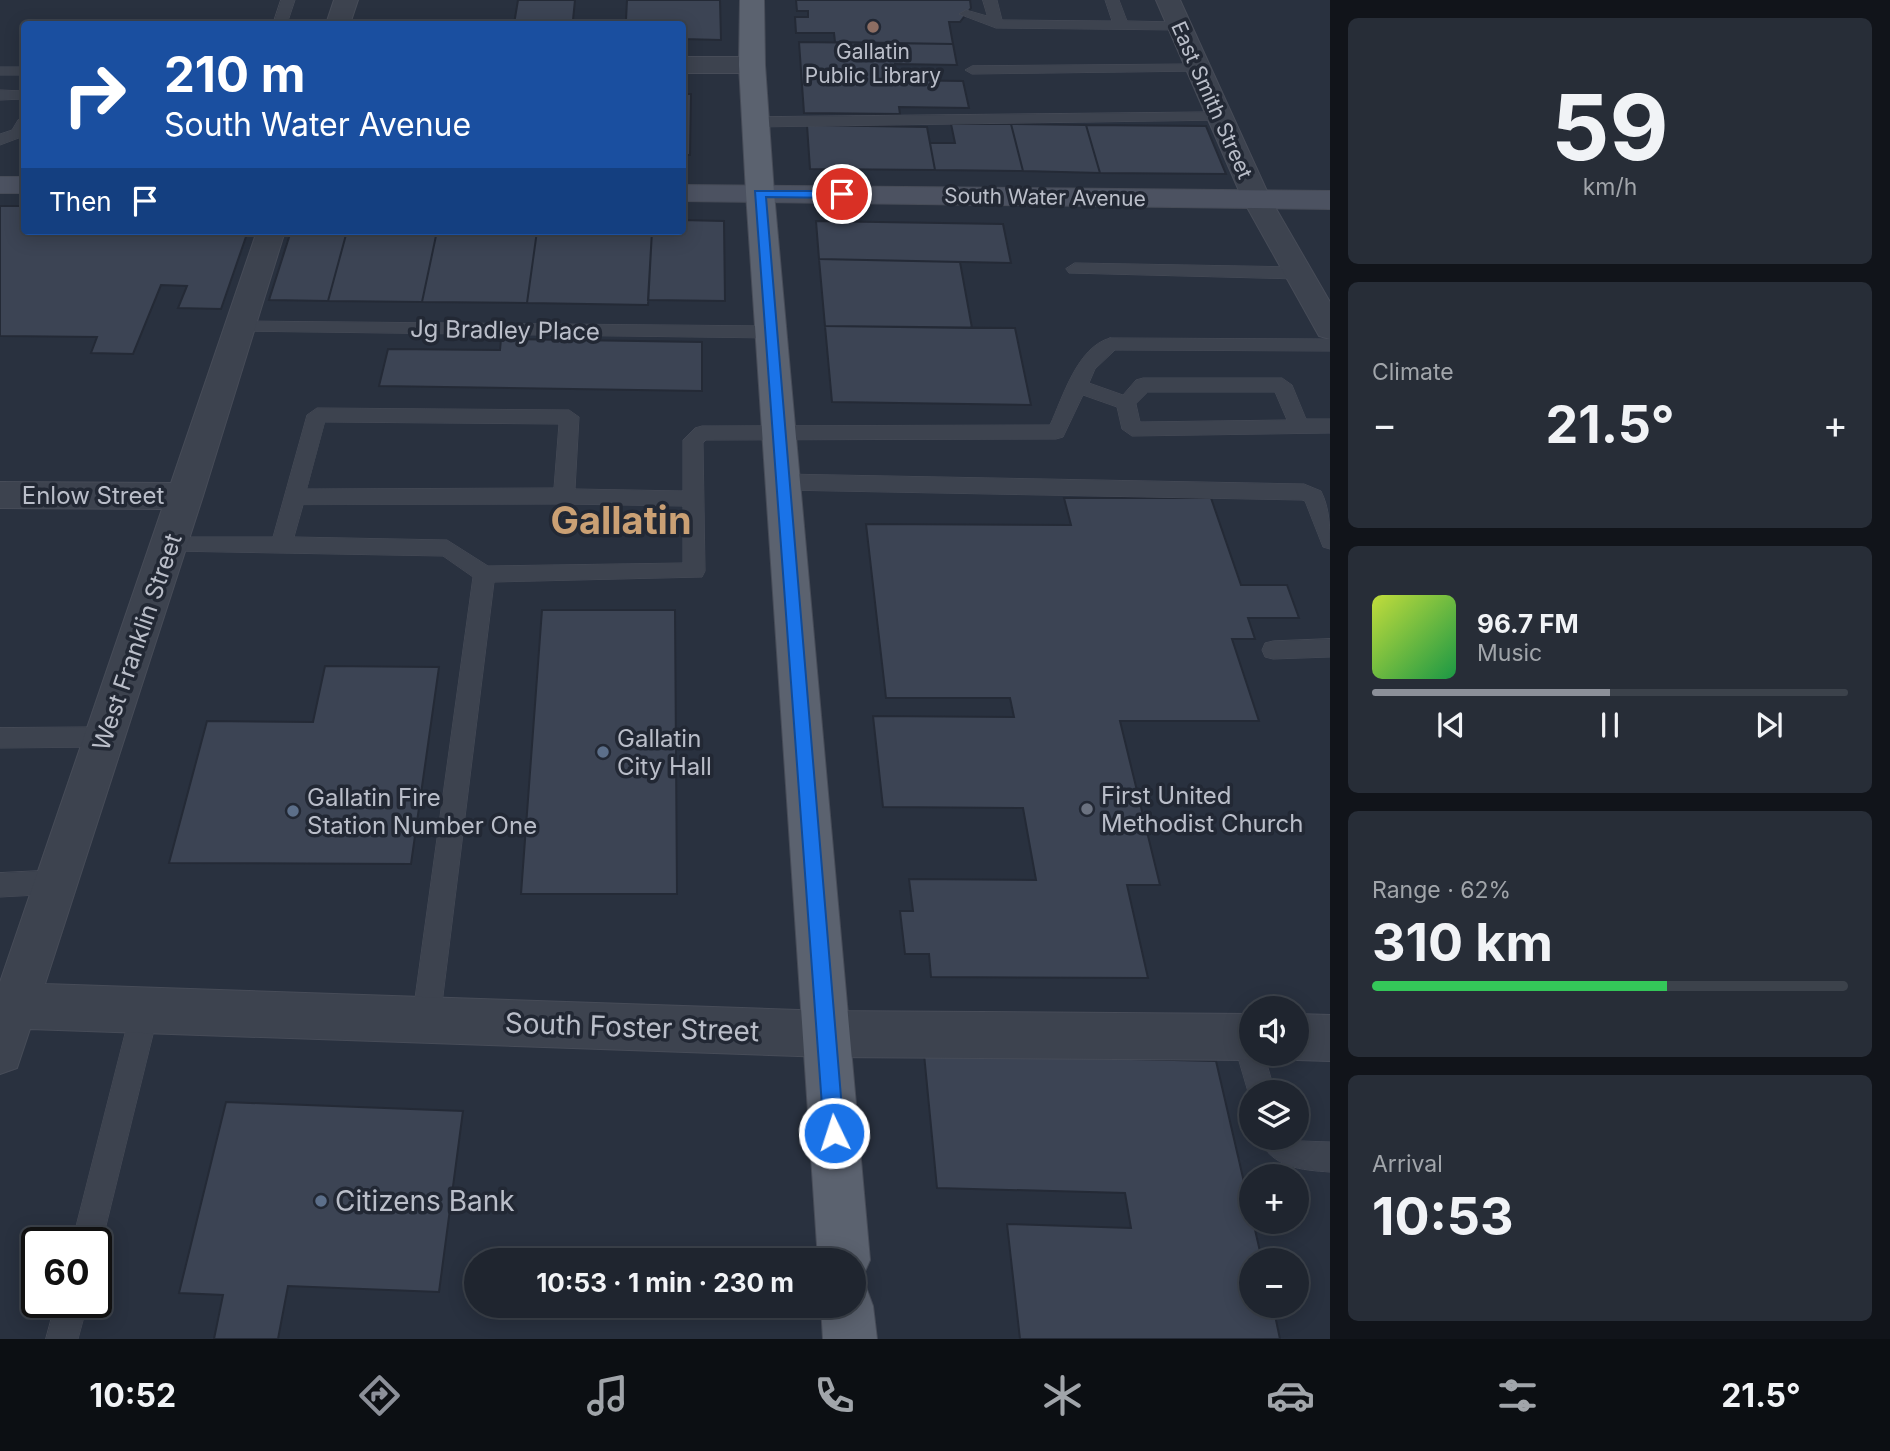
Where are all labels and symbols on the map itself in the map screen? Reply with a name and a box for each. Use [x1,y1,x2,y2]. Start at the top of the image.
street label: East Smith Street [1166,17,1258,183]
marker: Gallatin Public Library [865,19,881,35]
place label: Gallatin Public Library [805,39,941,88]
pin [812,164,872,224]
street label: South Water Avenue [944,183,1146,211]
street label: Jg Bradley Place [410,314,600,346]
street label: Enlow Street [22,481,164,510]
district label: Gallatin [550,497,692,543]
street label: West Franklin Street [86,530,188,754]
place label: Gallatin City Hall [617,724,712,781]
marker: Gallatin City Hall [595,744,611,760]
place label: First United Methodist Church [1101,781,1303,838]
place label: Gallatin Fire Station Number One [307,783,537,840]
marker: First United Methodist Church [1079,801,1095,817]
marker: Gallatin Fire Station Number One [285,803,301,819]
street label: South Foster Street [504,1006,760,1048]
position arrow [797,1096,871,1170]
place label: Citizens Bank [335,1184,515,1218]
marker: Citizens Bank [313,1193,329,1209]
speed limit sign: 60 [21,1227,112,1318]

